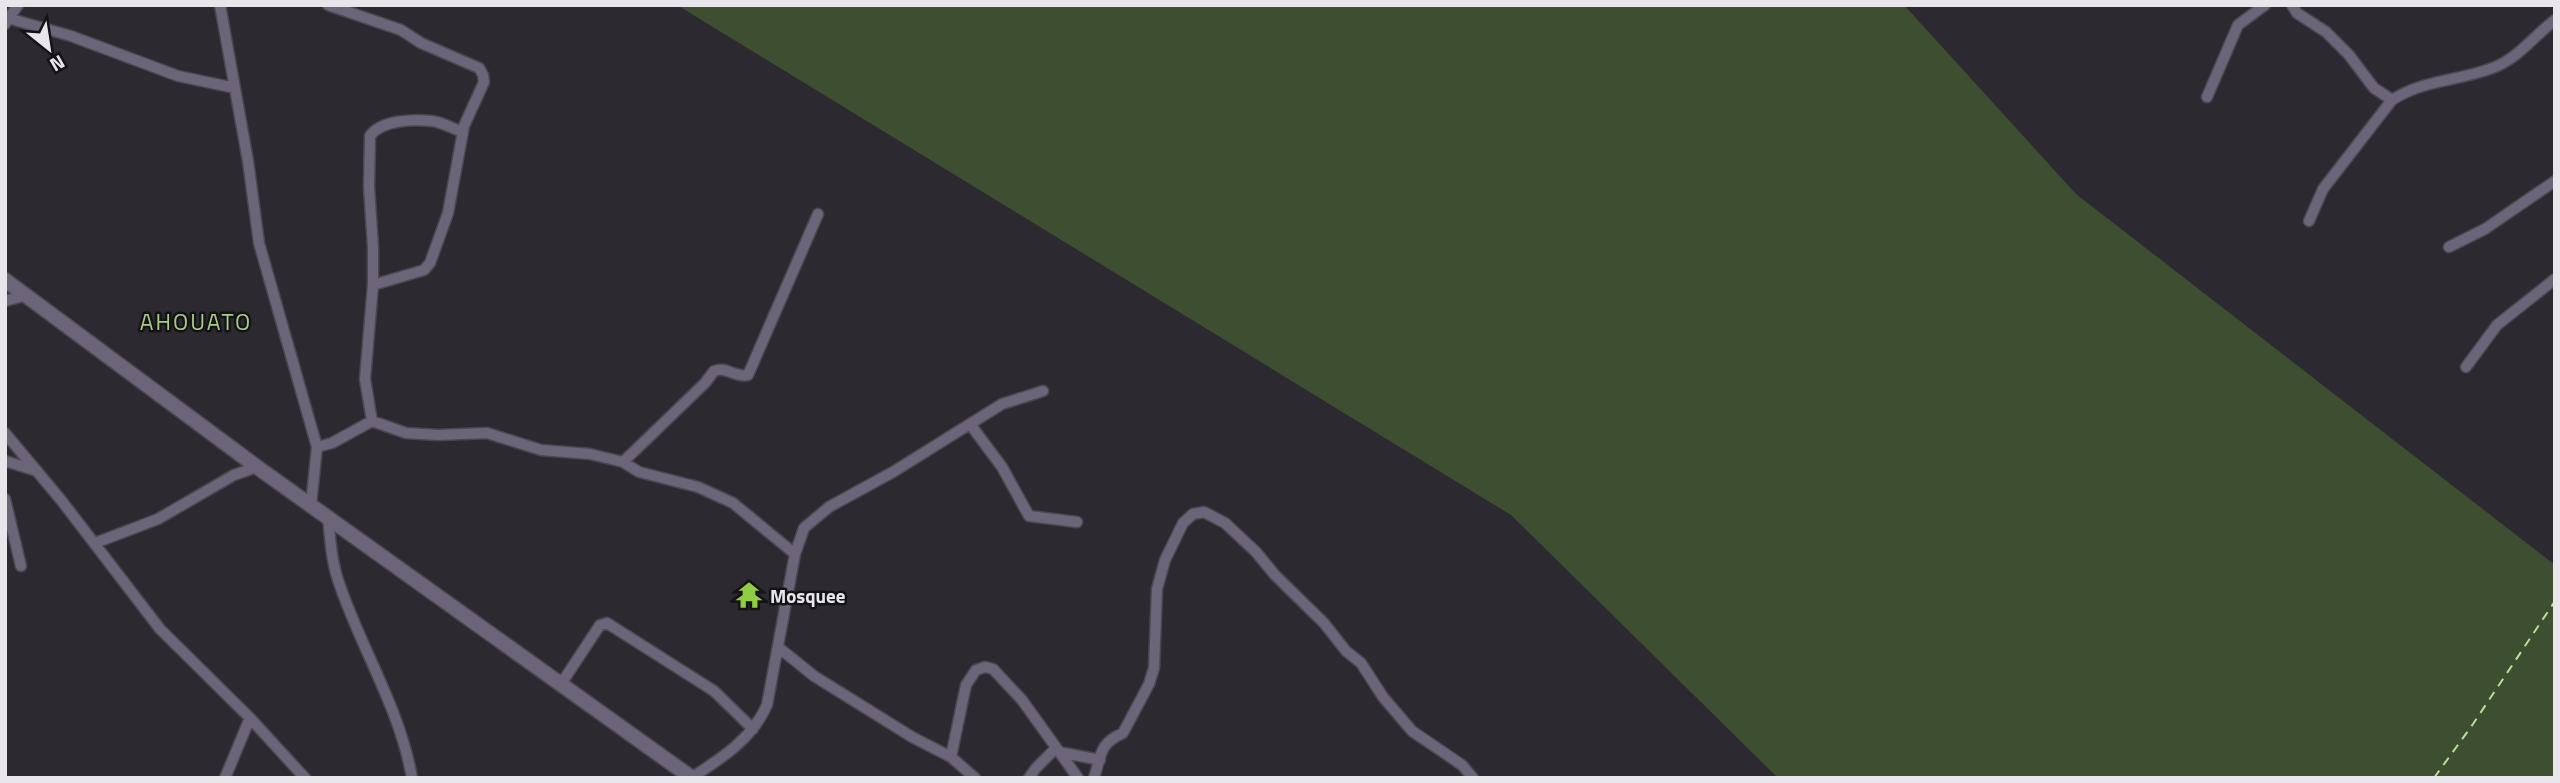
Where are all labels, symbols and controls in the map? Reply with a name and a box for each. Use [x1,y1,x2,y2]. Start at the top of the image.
north arrow [14,14,84,84]
text: N [45,48,71,80]
district label: AHOUATO [140,304,252,339]
temple icon: Mosquee [734,580,764,610]
place label: Mosquee [770,581,846,610]

